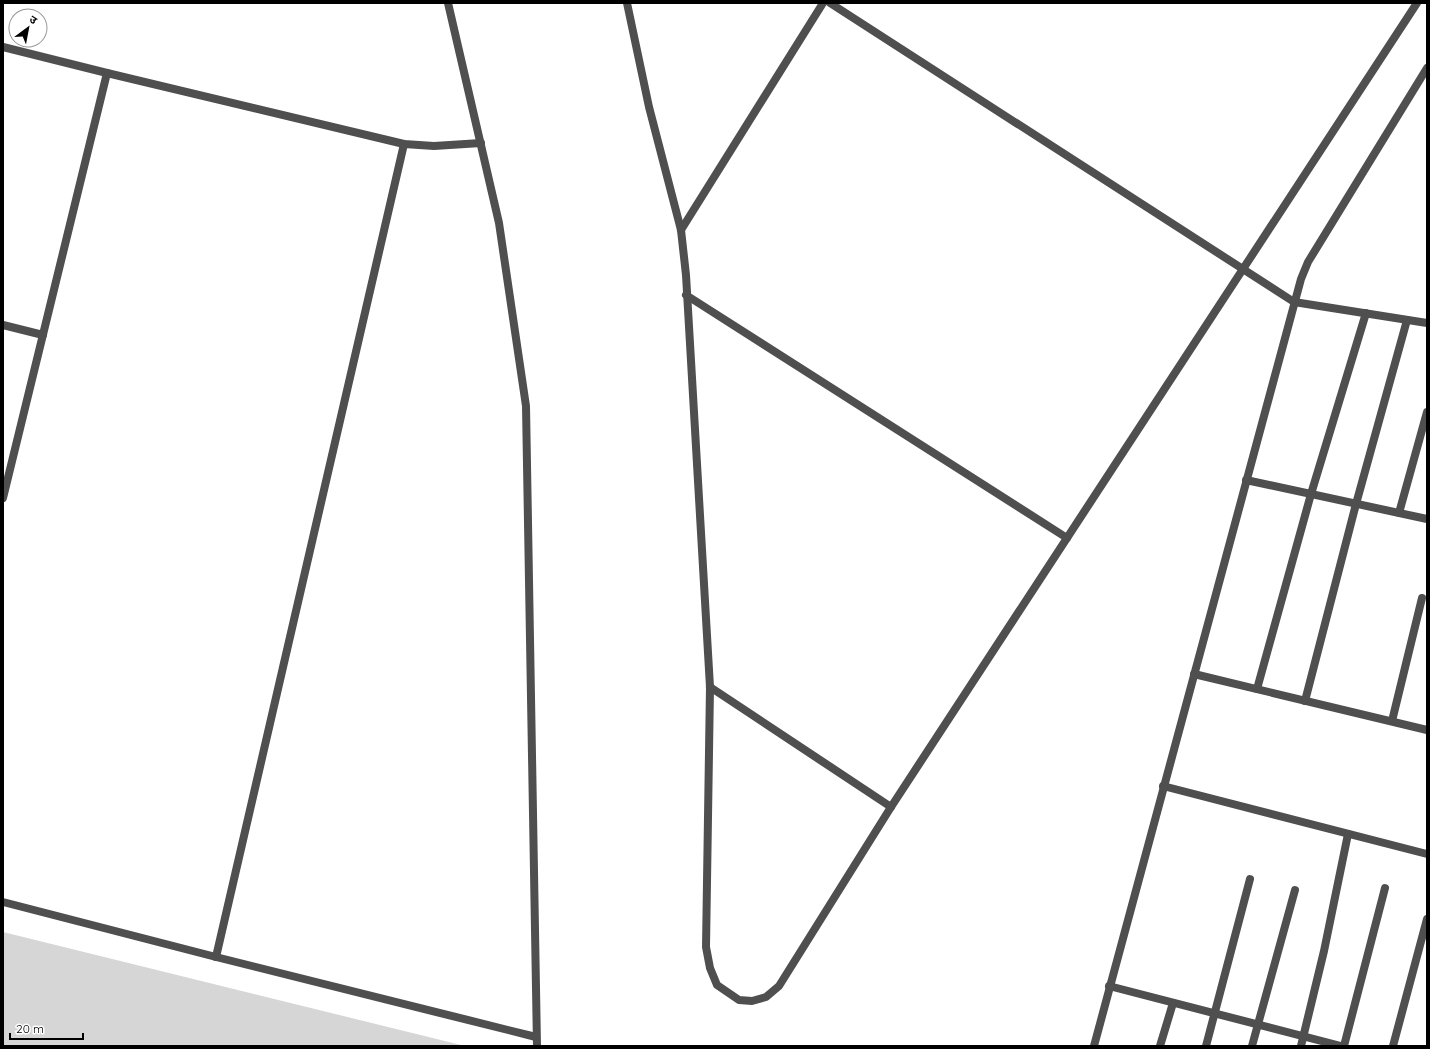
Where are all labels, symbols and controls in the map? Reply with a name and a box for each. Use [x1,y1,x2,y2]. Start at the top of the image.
north arrow [8,8,48,48]
text: उ [27,12,40,27]
scale bar [10,1015,83,1041]
text: 20 m [16,1021,44,1036]

